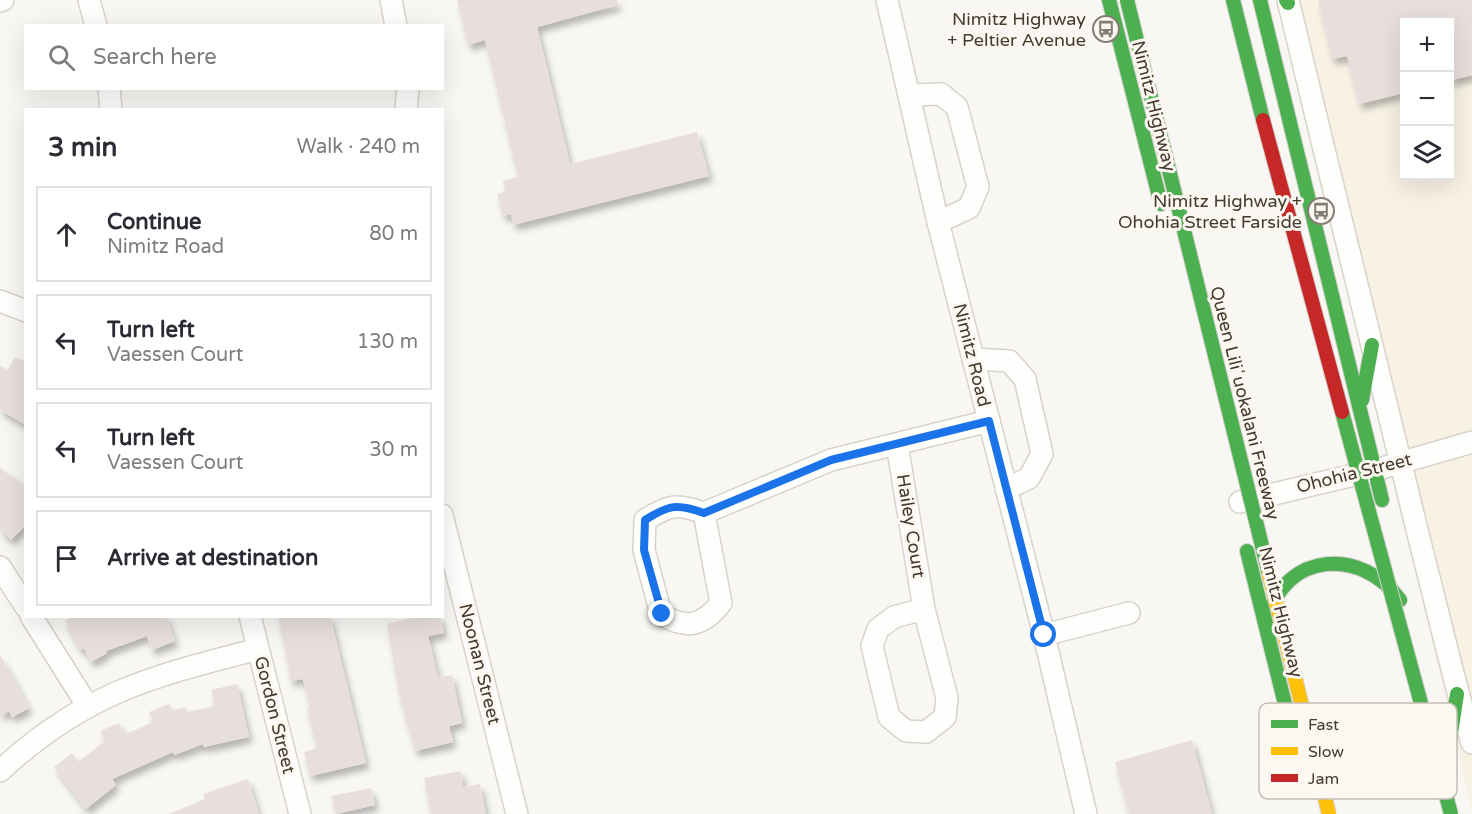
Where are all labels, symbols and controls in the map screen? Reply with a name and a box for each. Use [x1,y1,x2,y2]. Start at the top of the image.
place label: Nimitz Highway + Peltier Avenue [947,8,1086,51]
bus stop icon: Nimitz Highway + Peltier Avenue [1091,14,1121,44]
map controls [1400,18,1454,180]
button: + [1400,18,1454,72]
search box [24,24,444,90]
street label: Nimitz Highway [1127,38,1181,174]
icon: search [45,41,78,74]
text: Search here [93,44,217,70]
button: − [1400,72,1454,126]
button: layers [1400,126,1454,180]
text: 3 min [48,132,117,163]
text: Walk · 240 m [297,135,420,159]
place label: Nimitz Highway + Ohohia Street Farside [1118,190,1302,233]
bus stop icon: Nimitz Highway + Ohohia Street Farside [1306,196,1336,226]
text: Continue [107,209,202,235]
icon: ahead [50,218,83,251]
text: 80 m [369,222,418,246]
text: Nimitz Road [107,235,224,259]
street label: Queen Liliʻuokalani Freeway [1205,284,1285,522]
street label: Nimitz Road [949,301,995,409]
text: Turn left [107,317,195,343]
icon: left [50,326,83,359]
text: 130 m [357,330,418,354]
text: Vaessen Court [107,343,243,367]
text: Turn left [107,425,195,451]
icon: left [50,434,83,467]
text: 30 m [369,438,418,462]
street label: Ohohia Street [1294,448,1414,498]
text: Vaessen Court [107,451,243,475]
street label: Hailey Court [892,472,930,580]
icon: arrive [50,542,83,575]
street label: Nimitz Highway [1254,544,1308,680]
text: Arrive at destination [107,545,318,571]
route end [648,600,674,626]
street label: Noonan Street [454,601,506,727]
route start [1030,621,1056,647]
street label: Gordon Street [250,654,300,776]
legend [1259,703,1457,799]
text: Fast [1308,715,1339,735]
text: Slow [1308,742,1344,762]
text: Jam [1308,769,1339,789]

